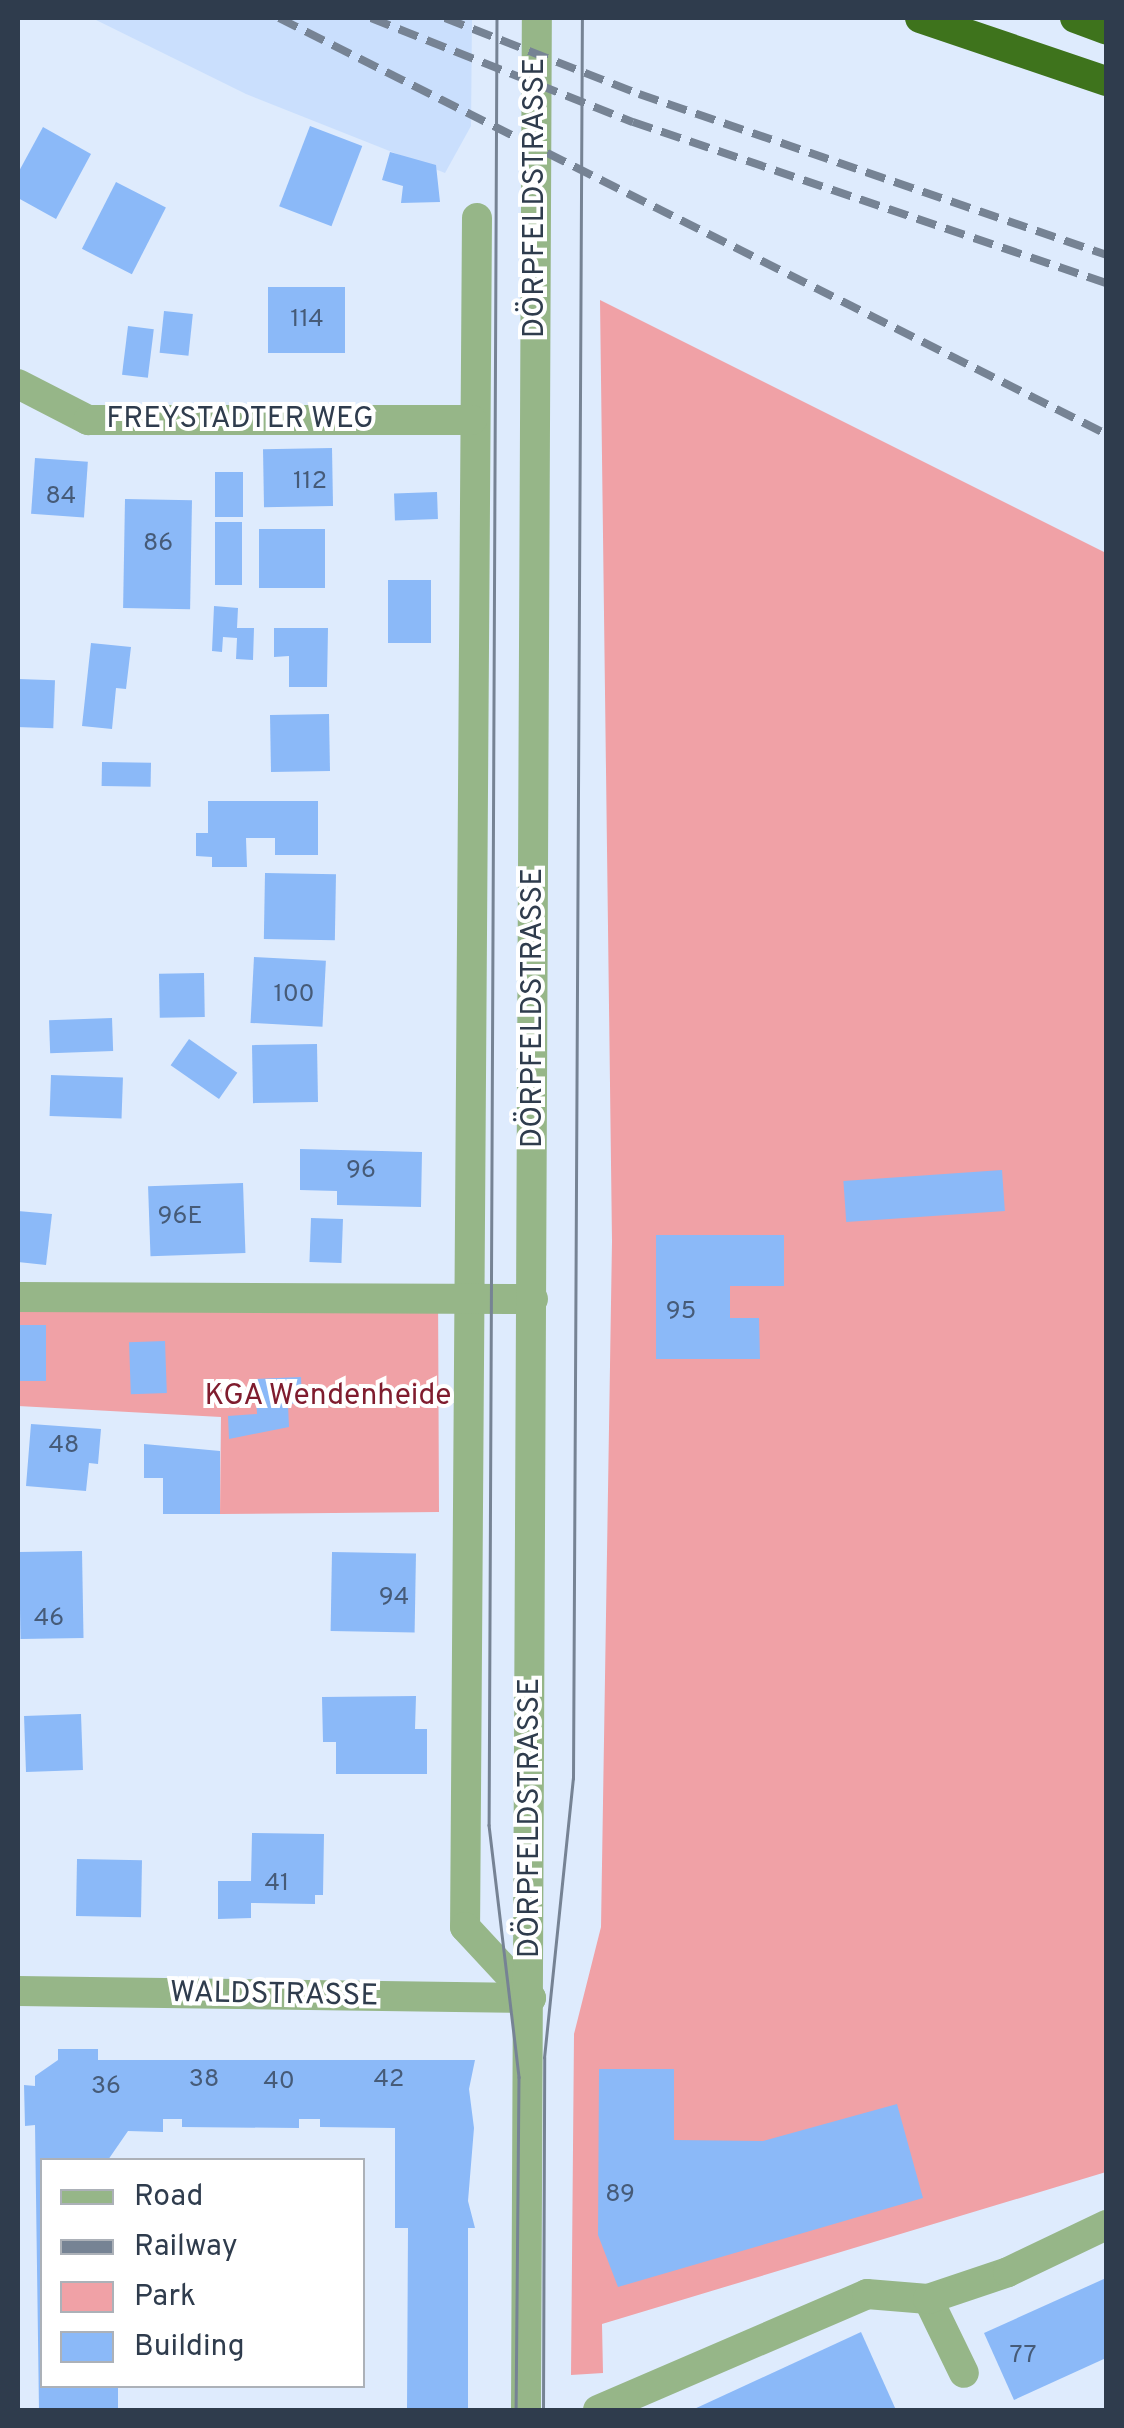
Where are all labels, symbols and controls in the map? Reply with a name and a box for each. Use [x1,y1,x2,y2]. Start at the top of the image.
street label: DÖRPFELDSTRASSE [518,58,554,338]
house number: 114 [290,305,324,335]
street label: FREYSTADTER WEG [106,402,374,438]
house number: 112 [293,467,327,497]
house number: 84 [46,482,76,512]
house number: 86 [143,529,173,559]
street label: DÖRPFELDSTRASSE [516,868,552,1148]
house number: 100 [273,980,315,1010]
house number: 96 [346,1156,376,1186]
house number: 96E [158,1202,202,1232]
house number: 95 [666,1297,696,1327]
park label: KGA Wendenheide [204,1379,452,1415]
house number: 48 [49,1431,79,1461]
house number: 94 [379,1583,409,1613]
house number: 46 [34,1604,64,1634]
street label: DÖRPFELDSTRASSE [513,1678,549,1958]
house number: 41 [265,1869,289,1899]
street label: WALDSTRASSE [169,1976,379,2016]
house number: 38 [189,2065,219,2095]
house number: 42 [374,2065,404,2095]
house number: 40 [263,2067,295,2097]
house number: 36 [91,2072,121,2102]
legend [40,2158,365,2388]
text: Road [134,2179,203,2216]
house number: 89 [605,2180,635,2210]
text: Railway [134,2229,238,2266]
text: Park [134,2279,196,2316]
text: Building [134,2329,245,2366]
house number: 77 [1010,2341,1036,2371]

